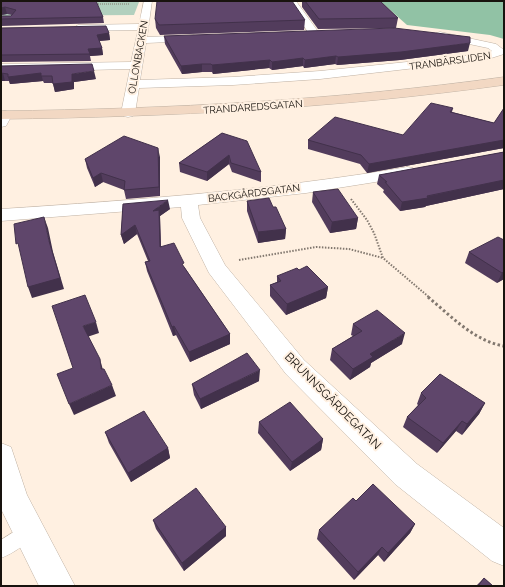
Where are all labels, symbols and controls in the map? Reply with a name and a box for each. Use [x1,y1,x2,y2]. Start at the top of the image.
street label: OLLONBACKEN [126,19,150,95]
street label: TRANBÄRSLIDEN [409,50,491,72]
street label: TRANDAREDSGATAN [203,98,303,116]
street label: BACKGÅRDSGATAN [207,182,301,204]
street label: BRUNNSGÄRDEGATAN [282,350,384,452]

